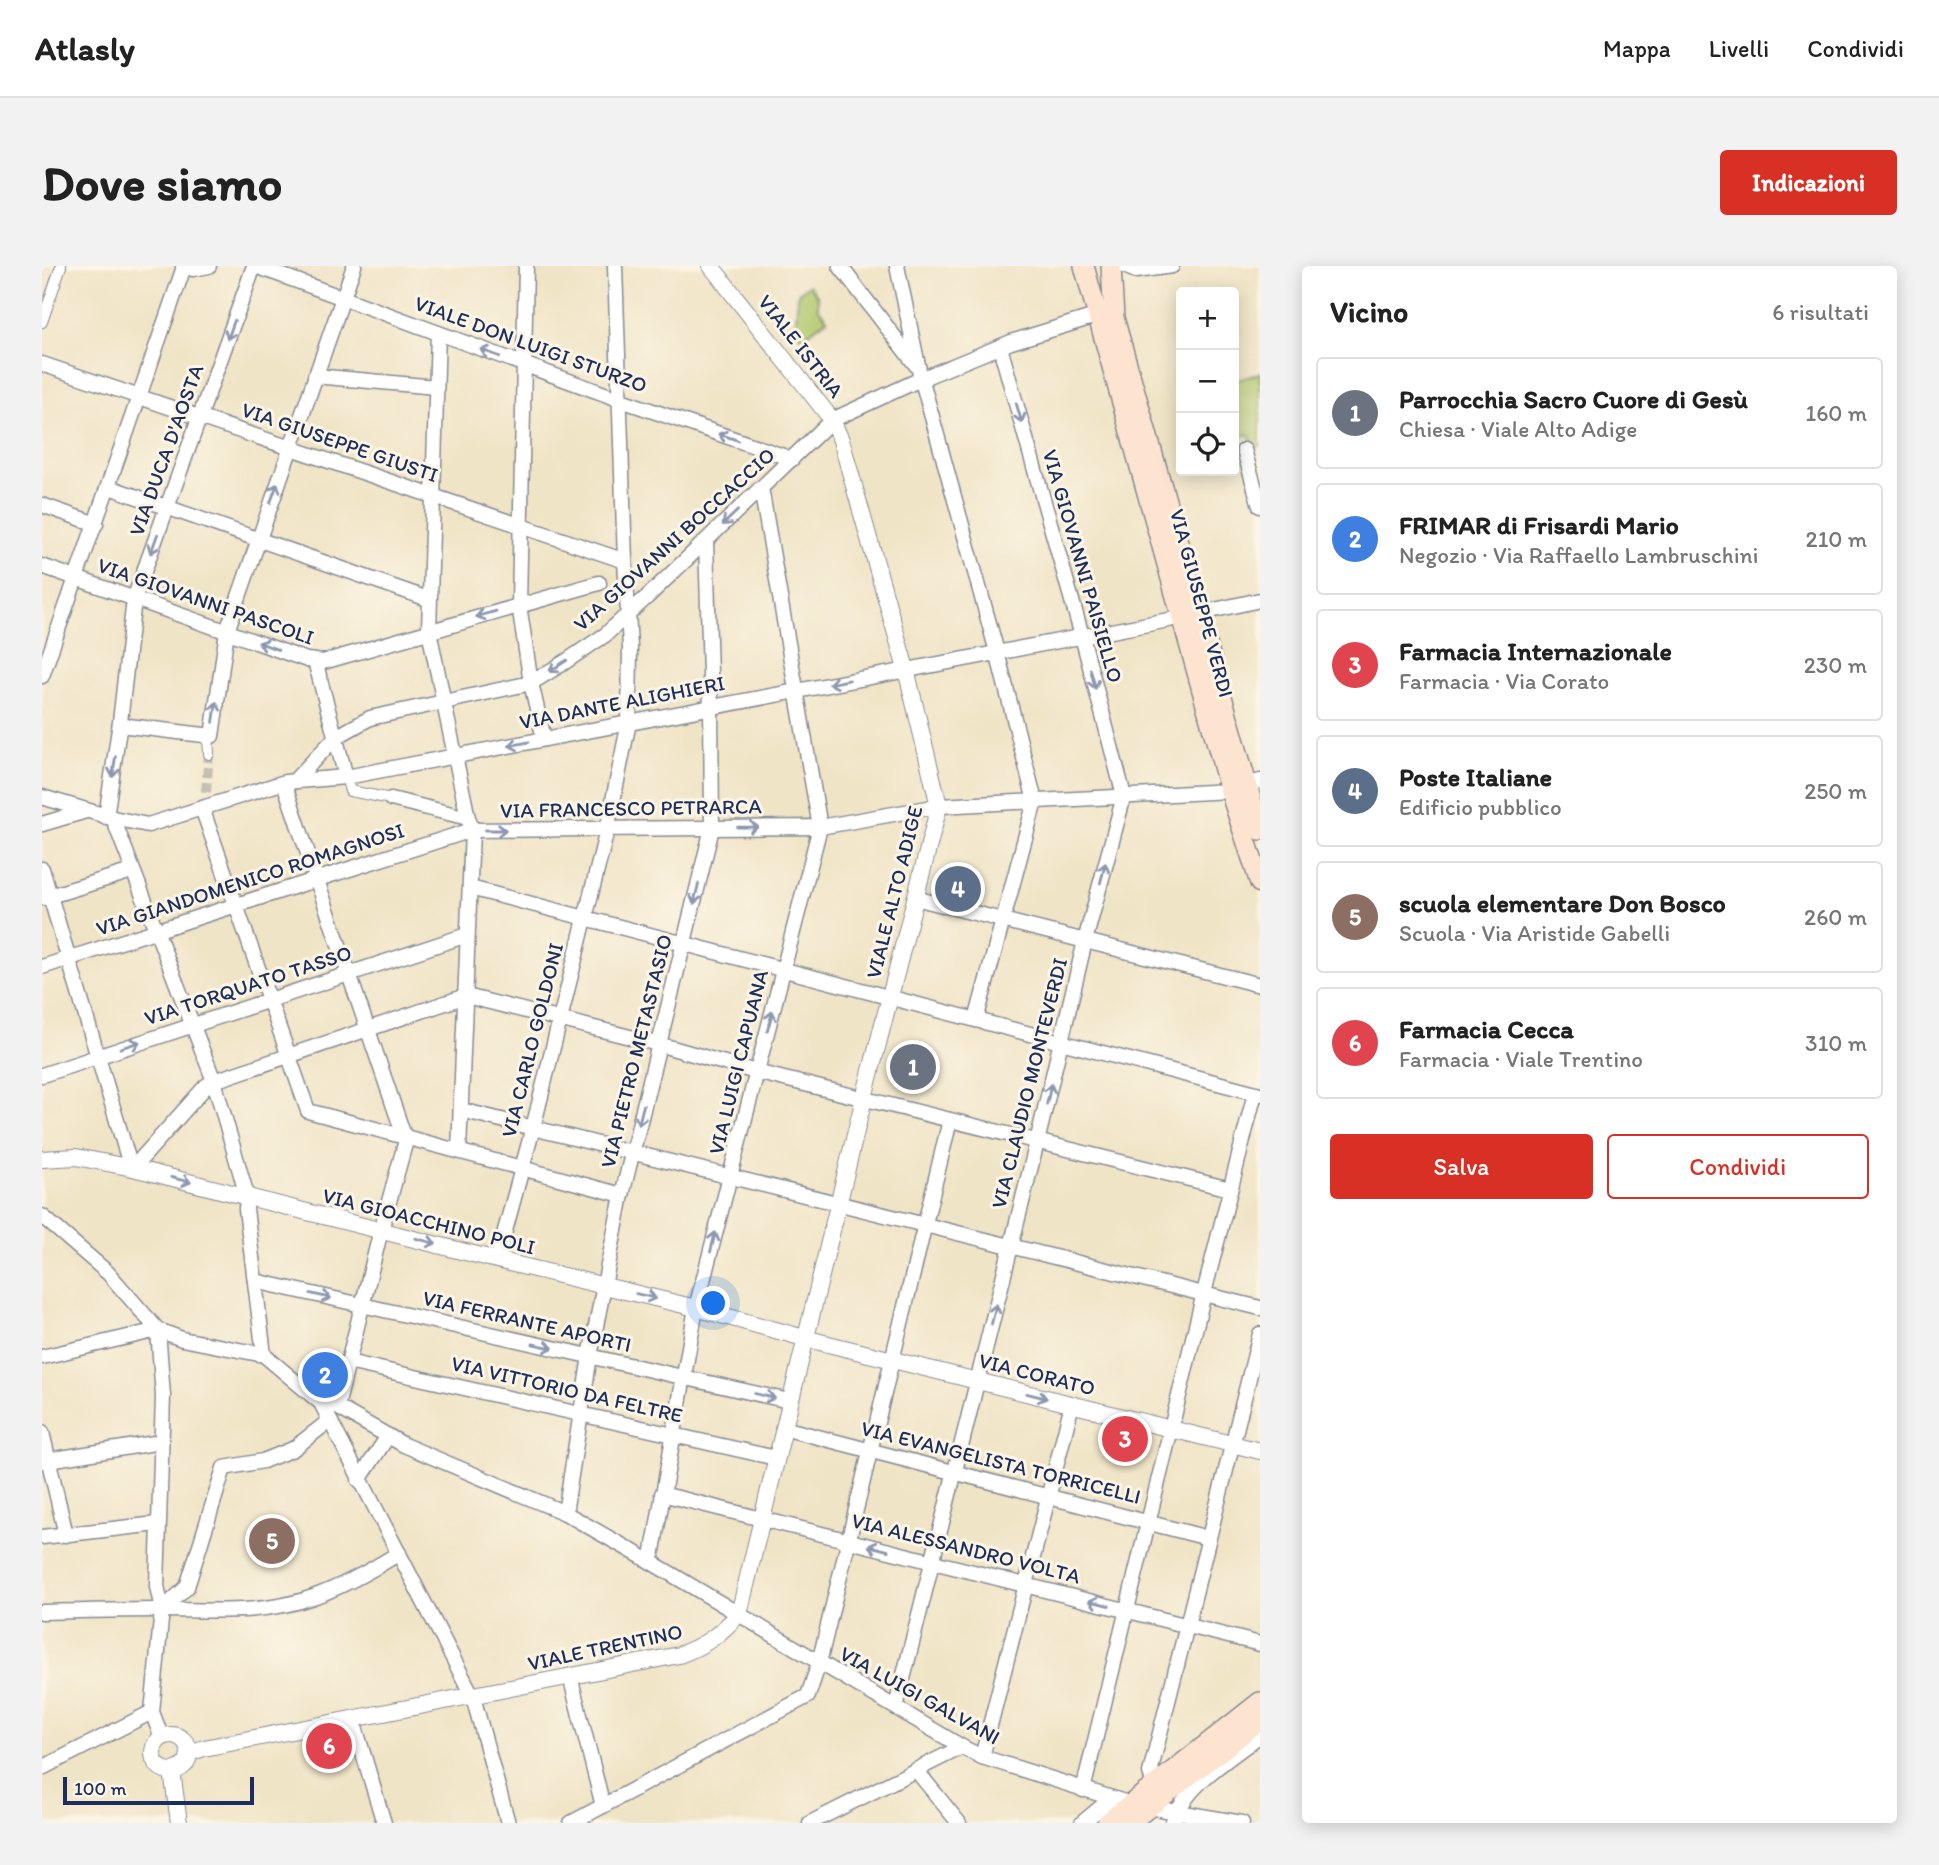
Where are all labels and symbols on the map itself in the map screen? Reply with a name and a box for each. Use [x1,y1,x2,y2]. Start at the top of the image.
street label: VIALE ISTRIA [753,289,849,403]
street label: VIALE DON LUIGI STURZO [411,290,651,398]
one-way arrow [224,319,236,341]
one-way arrow [480,346,502,358]
street label: VIA DUCA D'AOSTA [123,360,209,539]
street label: VIA GIUSEPPE GIUSTI [238,397,442,487]
one-way arrow [1013,402,1026,424]
one-way arrow [717,430,739,442]
street label: VIA GIOVANNI BOCCACCIO [568,442,780,636]
street label: VIA GIOVANNI PAISIELLO [1038,447,1128,685]
one-way arrow [268,482,281,504]
street label: VIA GIUSEPPE VERDI [1165,506,1239,700]
one-way arrow [722,510,739,527]
one-way arrow [147,533,159,555]
street label: VIA GIOVANNI PASCOLI [94,552,318,650]
one-way arrow [475,609,497,622]
one-way arrow [258,638,280,651]
one-way arrow [549,659,568,674]
one-way arrow [1087,668,1100,690]
street label: VIA DANTE ALIGHIERI [517,670,727,734]
one-way arrow [828,676,851,690]
one-way arrow [209,701,222,724]
one-way arrow [508,737,531,751]
one-way arrow [107,755,120,778]
street label: VIA FRANCESCO PETRARCA [500,793,763,823]
street label: VIALE ALTO ADIGE [860,803,928,981]
street label: VIA GIANDOMENICO ROMAGNOSI [93,817,407,941]
one-way arrow [737,821,760,834]
one-way arrow [485,823,508,837]
one-way arrow [1097,862,1110,885]
pin: 4 [935,863,981,915]
one-way arrow [689,882,702,905]
street label: VIA PIETRO METASTASIO [595,932,677,1170]
street label: VIA TORQUATO TASSO [141,940,355,1030]
street label: VIA CARLO GOLDONI [496,940,568,1140]
street label: VIA CLAUDIO MONTEVERDI [986,955,1072,1211]
street label: VIA LUIGI CAPUANA [703,967,773,1157]
one-way arrow [764,1010,777,1032]
one-way arrow [119,1038,141,1051]
pin: 1 [890,1041,936,1093]
one-way arrow [1043,1083,1056,1105]
one-way arrow [634,1103,647,1126]
one-way arrow [169,1174,192,1187]
street label: VIA GIOACCHINO POLI [320,1182,538,1260]
one-way arrow [707,1231,720,1253]
one-way arrow [414,1236,436,1249]
street label: VIA FERRANTE APORTI [420,1285,634,1357]
your location [696,1286,730,1320]
one-way arrow [309,1290,332,1304]
one-way arrow [635,1290,657,1303]
one-way arrow [988,1303,1001,1326]
one-way arrow [532,1340,554,1353]
street label: VIA CORATO [976,1347,1098,1401]
pin: 2 [302,1349,348,1401]
street label: VIA VITTORIO DA FELTRE [449,1350,685,1428]
one-way arrow [753,1390,776,1403]
one-way arrow [1025,1390,1048,1403]
pin: 3 [1102,1413,1148,1465]
street label: VIA EVANGELISTA TORRICELLI [859,1415,1143,1509]
street label: VIA ALESSANDRO VOLTA [849,1507,1084,1589]
pin: 5 [249,1515,295,1567]
one-way arrow [867,1541,890,1554]
one-way arrow [1088,1596,1111,1609]
street label: VIALE TRENTINO [525,1618,685,1676]
street label: VIA LUIGI GALVANI [835,1641,1005,1749]
pin: 6 [306,1720,352,1772]
scale bar [63,1774,254,1806]

